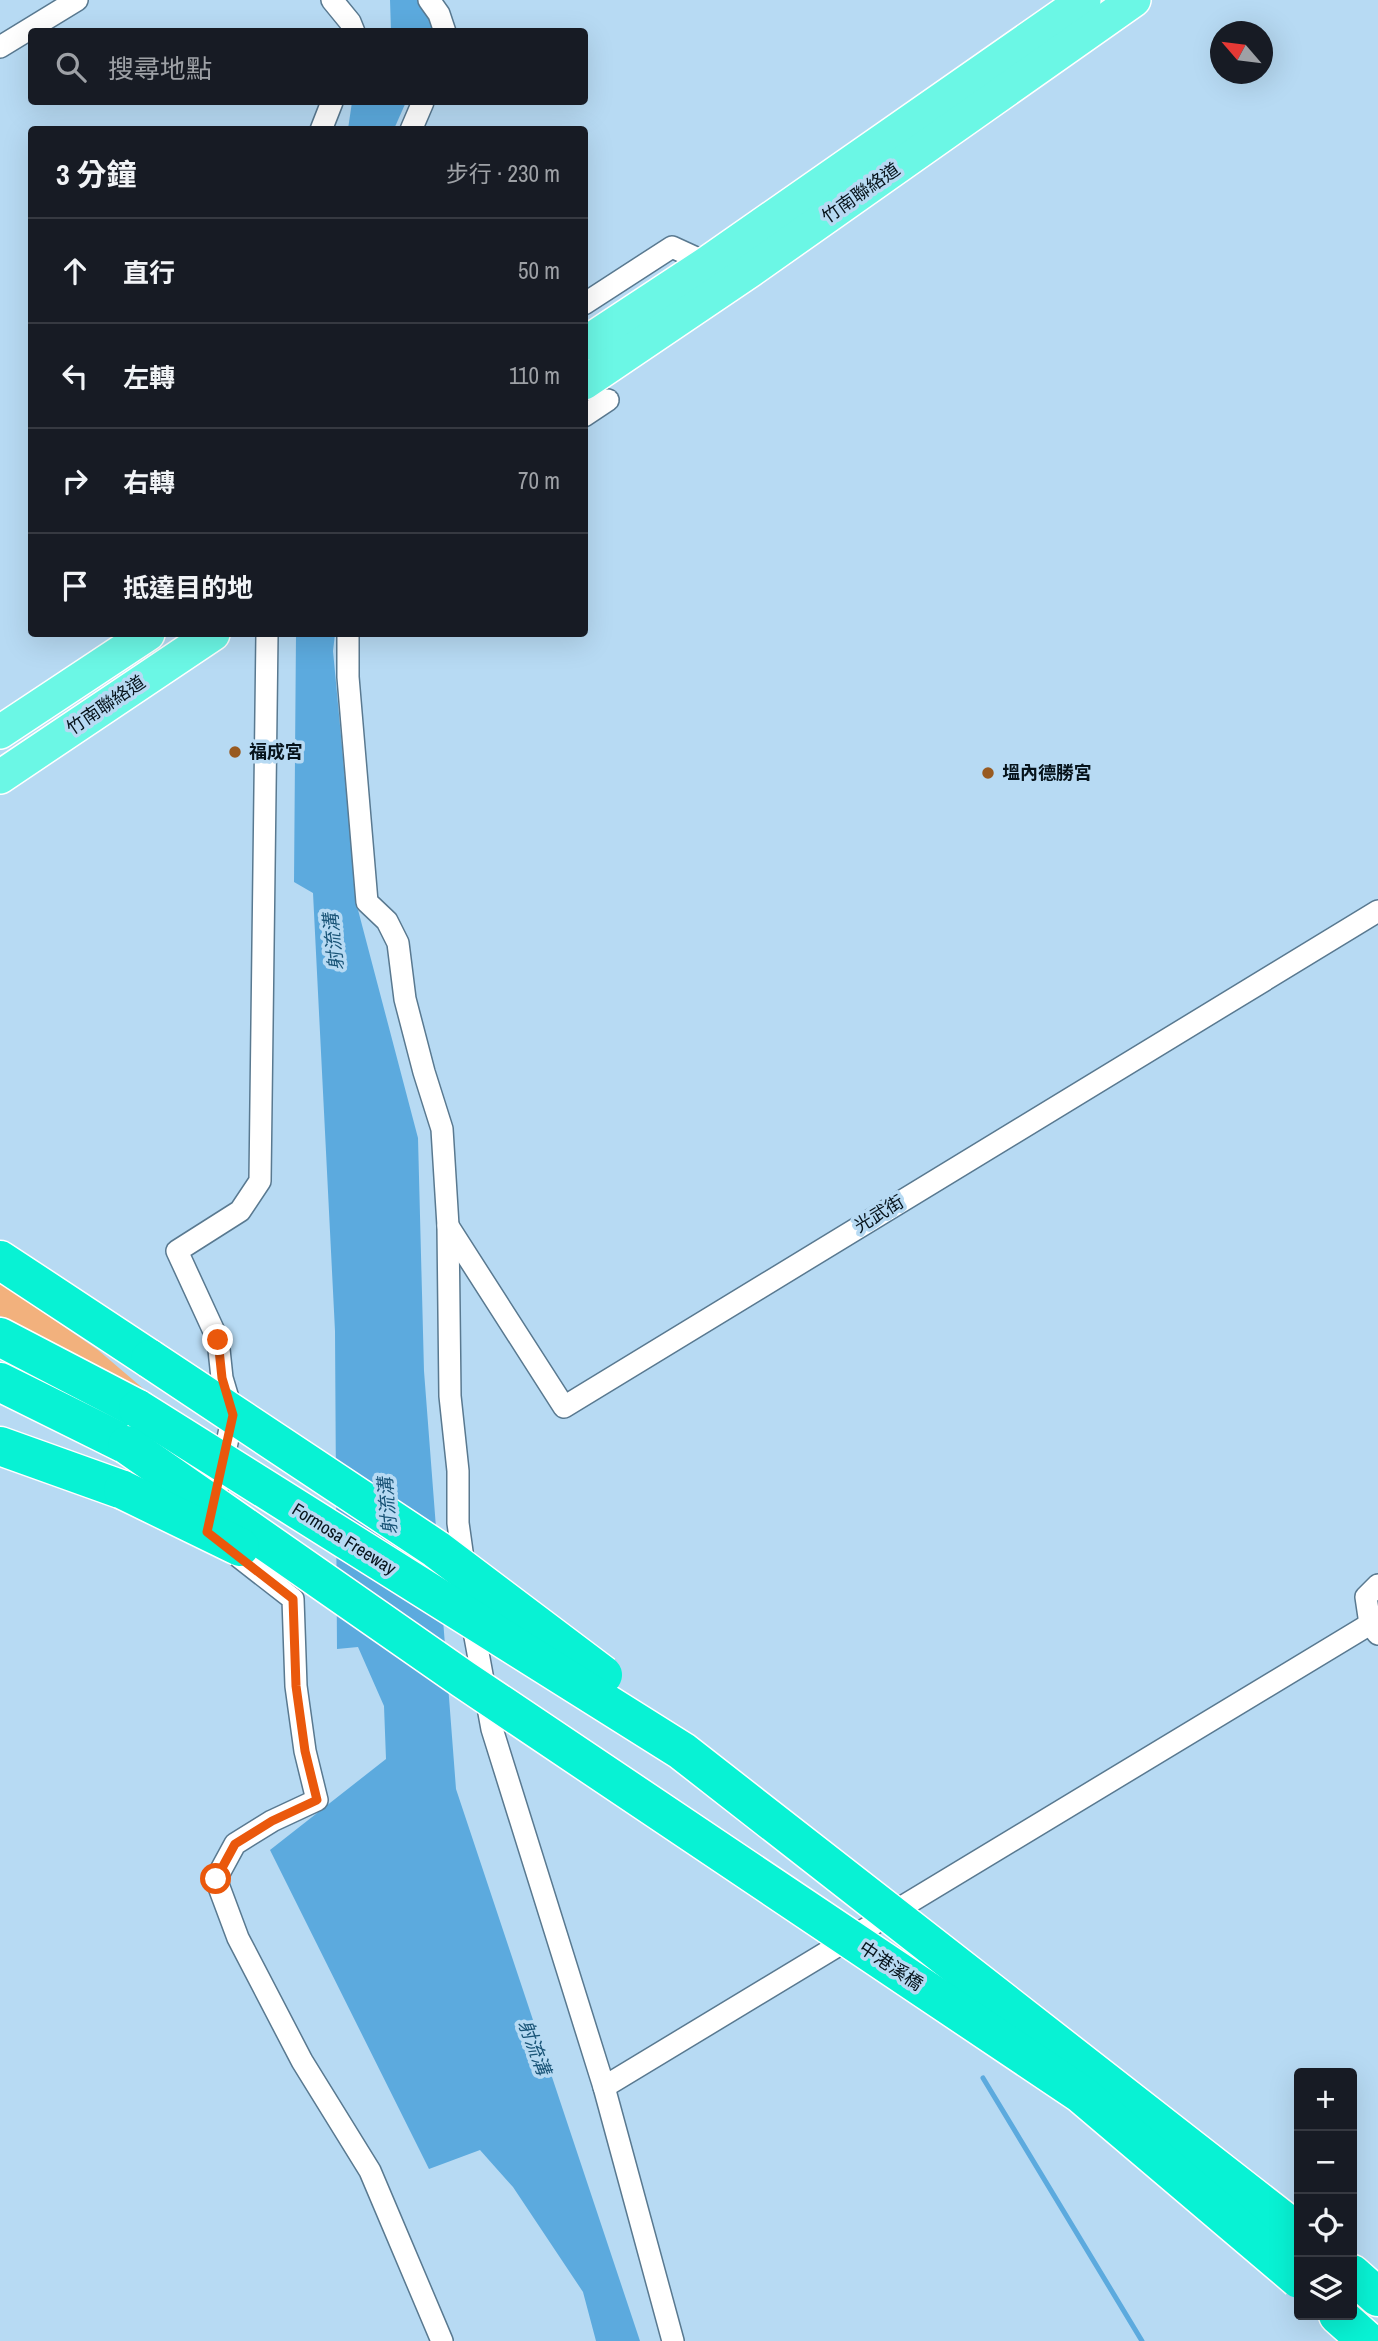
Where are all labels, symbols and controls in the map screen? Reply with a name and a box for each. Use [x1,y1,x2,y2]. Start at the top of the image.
north arrow [1210,21,1273,84]
search box [28,28,588,105]
icon: search [52,48,90,86]
text: 搜尋地點 [108,51,212,86]
text: 3 分鐘 [56,154,137,194]
street label: 竹南聯絡道 [817,157,905,229]
text: 步行 · 230 m [446,158,560,189]
icon: ahead [56,252,94,290]
text: 直行 [123,255,175,290]
text: 50 m [518,255,560,286]
icon: left [56,357,94,395]
text: 左轉 [123,360,175,395]
text: 110 m [509,360,560,391]
icon: right [56,462,94,500]
text: 右轉 [123,465,175,500]
text: 70 m [518,465,560,496]
icon: arrive [56,567,94,605]
text: 抵達目的地 [123,570,253,605]
street label: 竹南聯絡道 [61,669,150,740]
place label: 福成宮 [249,739,303,764]
marker: 福成宮 [227,744,243,760]
place label: 塭內德勝宮 [1002,760,1092,785]
marker: 塭內德勝宮 [980,765,996,781]
water label: 射流溝 [317,909,349,972]
street label: 光武街 [849,1189,908,1238]
route end [202,1324,233,1355]
water label: 射流溝 [371,1473,402,1536]
street label: Formosa Freeway [288,1497,402,1581]
route start [200,1863,231,1894]
street label: 中港溪橋 [854,1935,928,1996]
water label: 射流溝 [513,2016,558,2081]
map controls [1294,2068,1357,2320]
button: + [1294,2068,1357,2131]
button: − [1294,2131,1357,2194]
button: locate [1294,2194,1357,2257]
button: layers [1294,2257,1357,2320]

